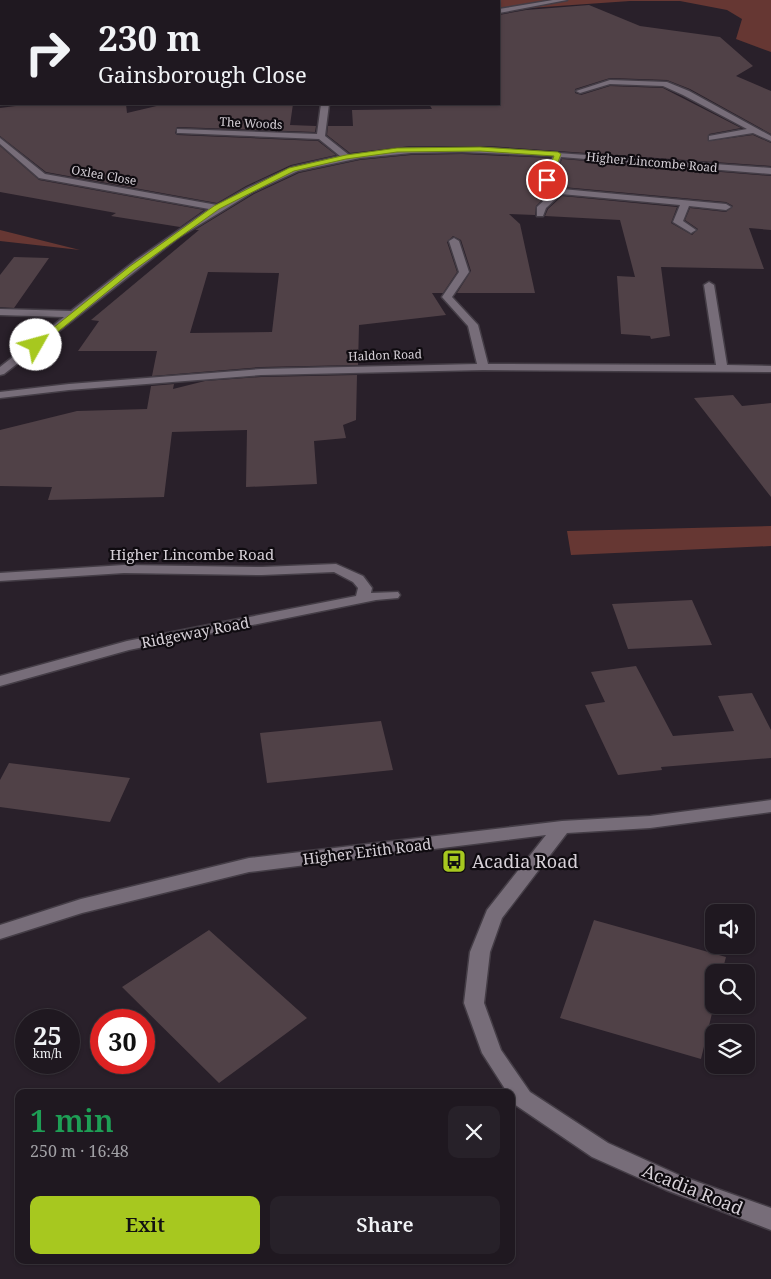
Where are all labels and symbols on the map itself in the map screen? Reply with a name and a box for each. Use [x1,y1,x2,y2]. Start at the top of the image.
street label: The Woods [219,113,283,133]
street label: Higher Lincombe Road [586,148,719,176]
pin [526,159,568,201]
street label: Oxlea Close [70,161,138,189]
position arrow [9,318,61,370]
street label: Haldon Road [348,345,423,365]
street label: Higher Lincombe Road [110,544,274,564]
street label: Ridgeway Road [139,612,251,652]
street label: Higher Erith Road [302,833,432,869]
bus stop icon: Acadia Road [441,848,467,874]
place label: Acadia Road [472,849,578,873]
speed limit sign: 30 [90,1009,155,1074]
street label: Acadia Road [639,1158,747,1220]

